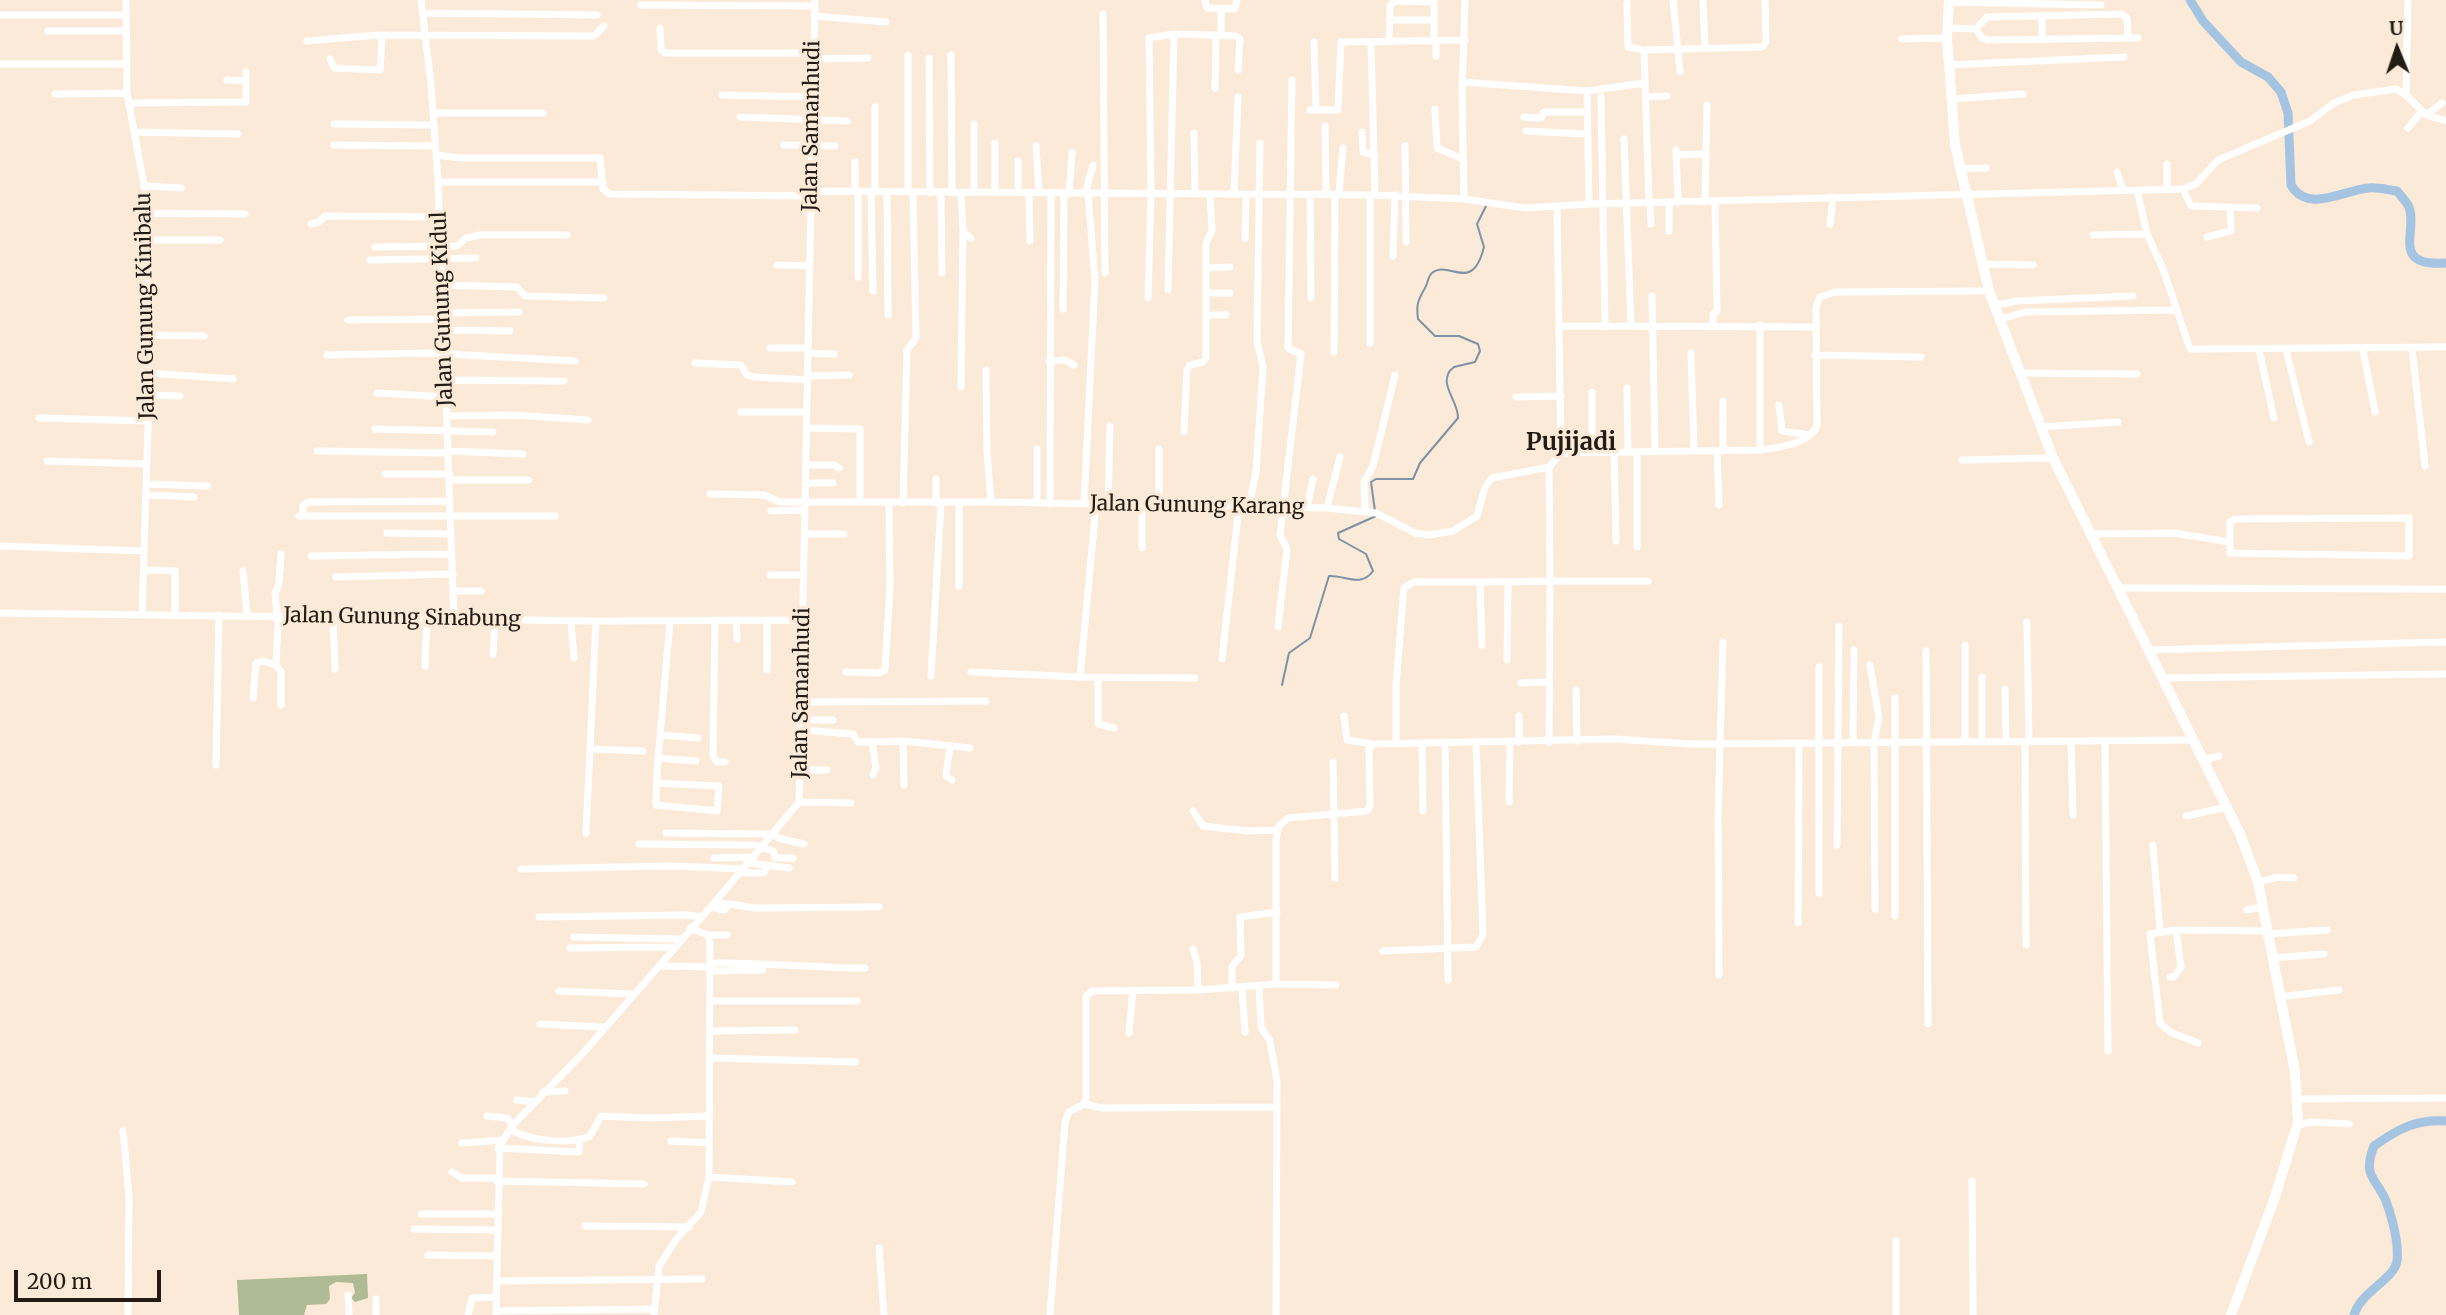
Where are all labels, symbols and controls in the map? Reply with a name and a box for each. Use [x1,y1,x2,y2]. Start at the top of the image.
north arrow [2362,14,2432,84]
text: U [2389,16,2404,40]
street label: Jalan Samanhudi [798,40,826,212]
street label: Jalan Gunung Kinibalu [131,192,161,420]
street label: Jalan Gunung Kidul [427,211,459,407]
district label: Pujijadi [1526,429,1616,457]
street label: Jalan Gunung Karang [1090,492,1304,520]
street label: Jalan Gunung Sinabung [283,603,521,633]
street label: Jalan Samanhudi [788,607,816,779]
scale bar [18,1256,164,1300]
text: 200 m [27,1268,92,1295]

